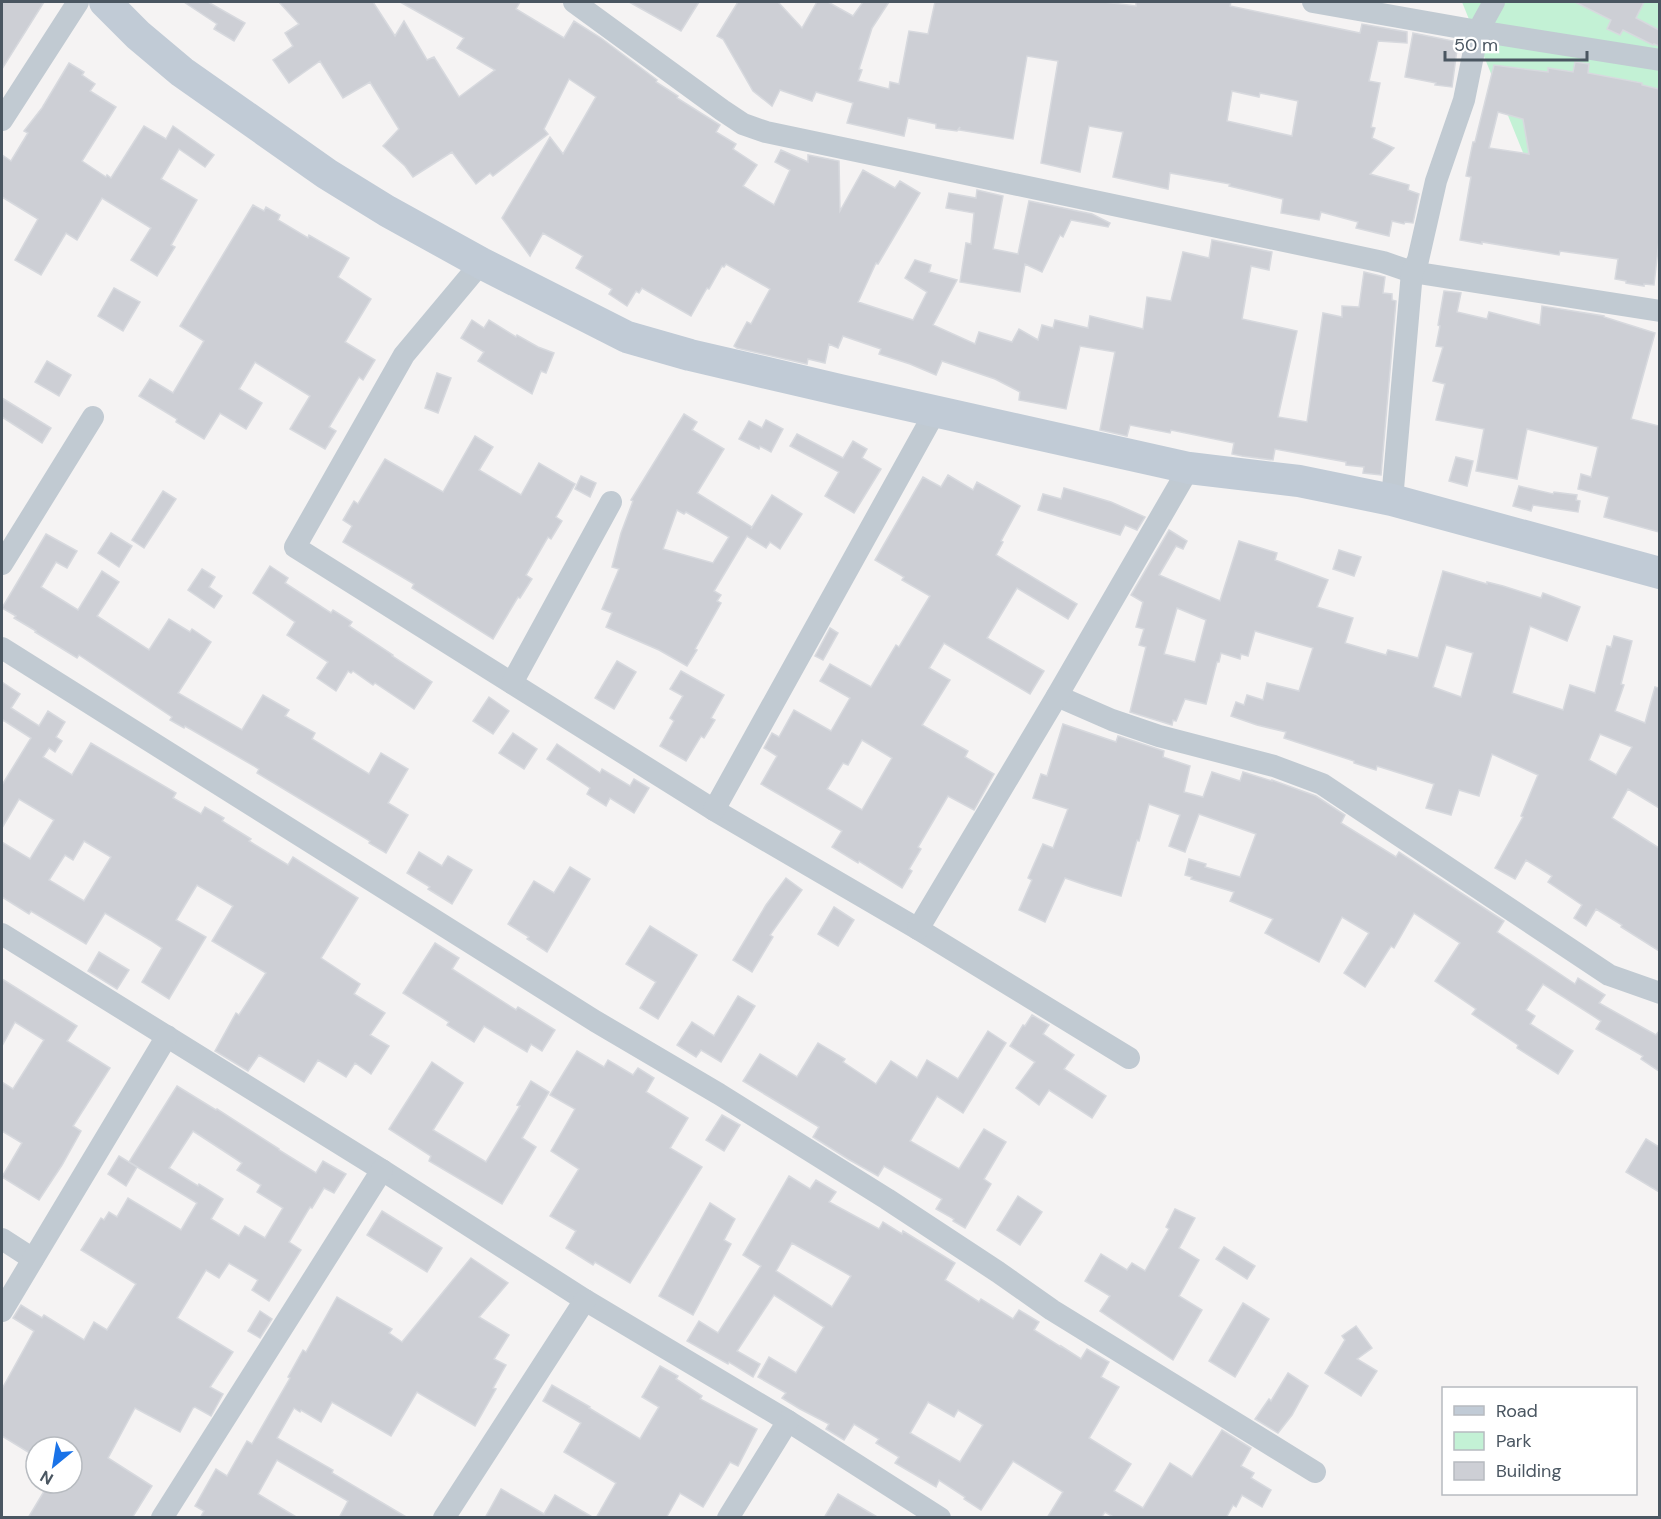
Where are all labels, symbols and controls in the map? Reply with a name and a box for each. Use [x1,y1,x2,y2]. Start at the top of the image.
scale bar [1445,24,1588,62]
text: 50 m [1454,33,1498,57]
legend [1442,1387,1637,1495]
text: Road [1496,1399,1538,1423]
text: Park [1496,1429,1532,1453]
north arrow [24,1435,84,1495]
text: Building [1496,1459,1561,1483]
text: N [36,1466,57,1490]

